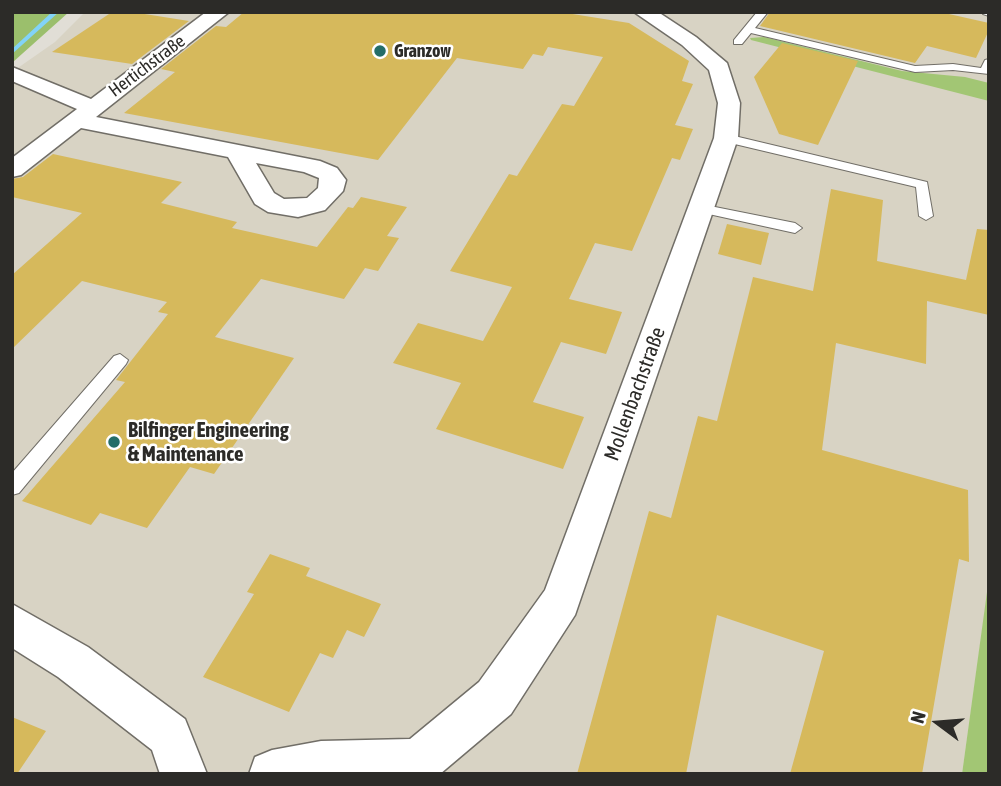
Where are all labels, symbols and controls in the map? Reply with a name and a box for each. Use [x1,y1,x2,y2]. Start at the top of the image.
street label: Hertichstraße [105,30,189,102]
place label: Granzow [394,40,451,62]
marker: Granzow [372,43,388,59]
street label: Mollenbachstraße [599,324,671,464]
place label: Bilfinger Engineering & Maintenance [128,417,289,467]
marker: Bilfinger Engineering & Maintenance [106,434,122,450]
north arrow [903,688,973,758]
text: N [906,709,930,726]

